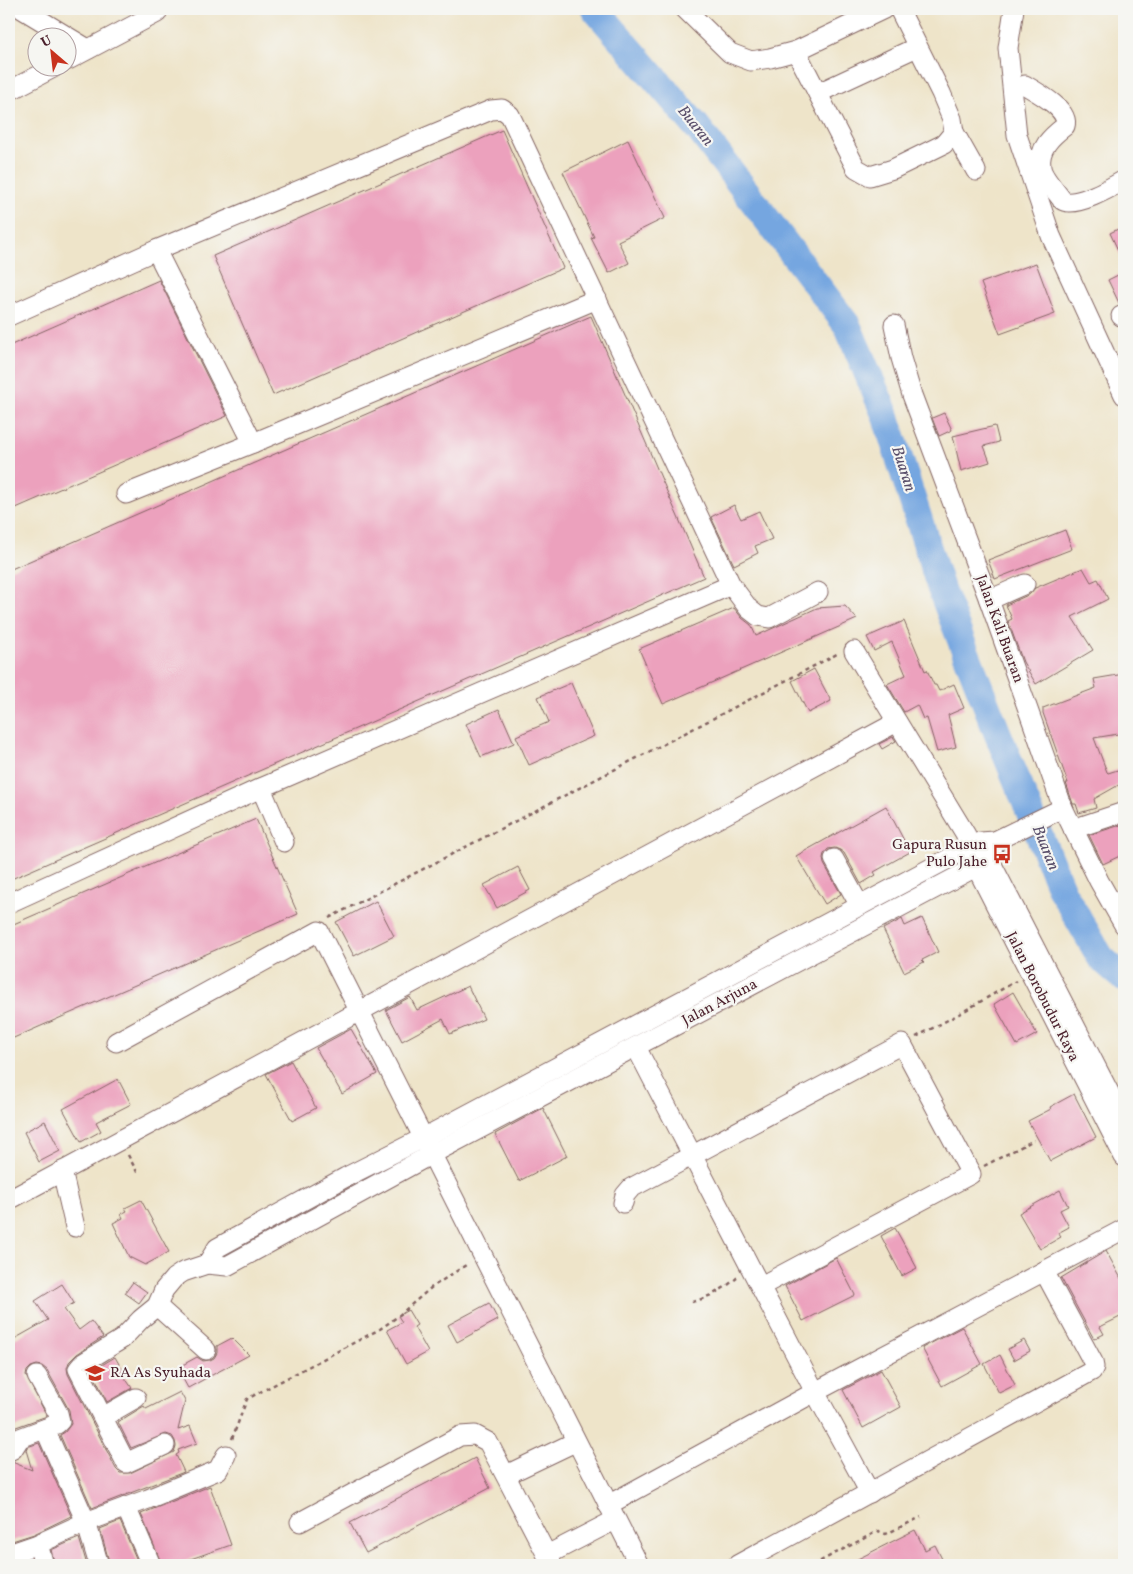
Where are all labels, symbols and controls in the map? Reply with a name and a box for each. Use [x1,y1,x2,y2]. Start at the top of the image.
north arrow [28,28,78,78]
text: U [38,31,56,52]
water label: Buaran [672,101,718,151]
water label: Buaran [885,443,921,495]
street label: Jalan Kali Buaran [970,572,1028,686]
water label: Buaran [1026,822,1064,874]
place label: Gapura Rusun Pulo Jahe [892,835,987,873]
bus stop icon: Gapura Rusun Pulo Jahe [991,843,1013,865]
street label: Jalan Borobudur Raya [1000,928,1084,1066]
street label: Jalan Arjuna [679,974,761,1032]
school or university icon: RA As Syuhada [84,1362,106,1384]
place label: RA As Syuhada [110,1363,211,1384]

